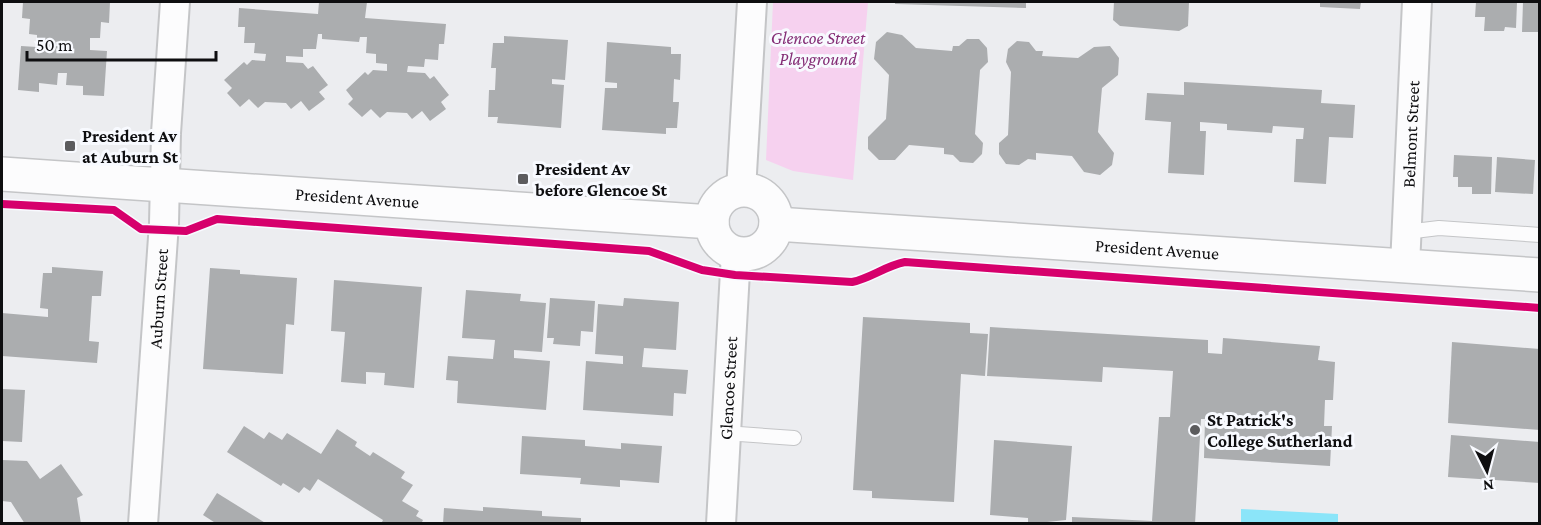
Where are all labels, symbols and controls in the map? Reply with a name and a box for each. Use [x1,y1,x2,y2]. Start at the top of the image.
scale bar [27,24,216,62]
park label: Glencoe Street Playground [771,28,866,69]
text: 50 m [36,35,73,55]
street label: Belmont Street [1399,79,1423,188]
place label: President Av at Auburn St [82,126,178,167]
marker: President Av at Auburn St [63,139,77,153]
place label: President Av before Glencoe St [534,159,668,200]
marker: President Av before Glencoe St [516,172,530,186]
street label: President Avenue [295,184,420,212]
street label: President Avenue [1094,235,1220,264]
street label: Auburn Street [145,247,172,349]
street label: Glencoe Street [716,335,741,440]
place label: St Patrick's College Sutherland [1207,410,1353,451]
marker: St Patrick's College Sutherland [1188,423,1202,437]
north arrow [1457,441,1517,501]
text: N [1482,476,1495,494]

